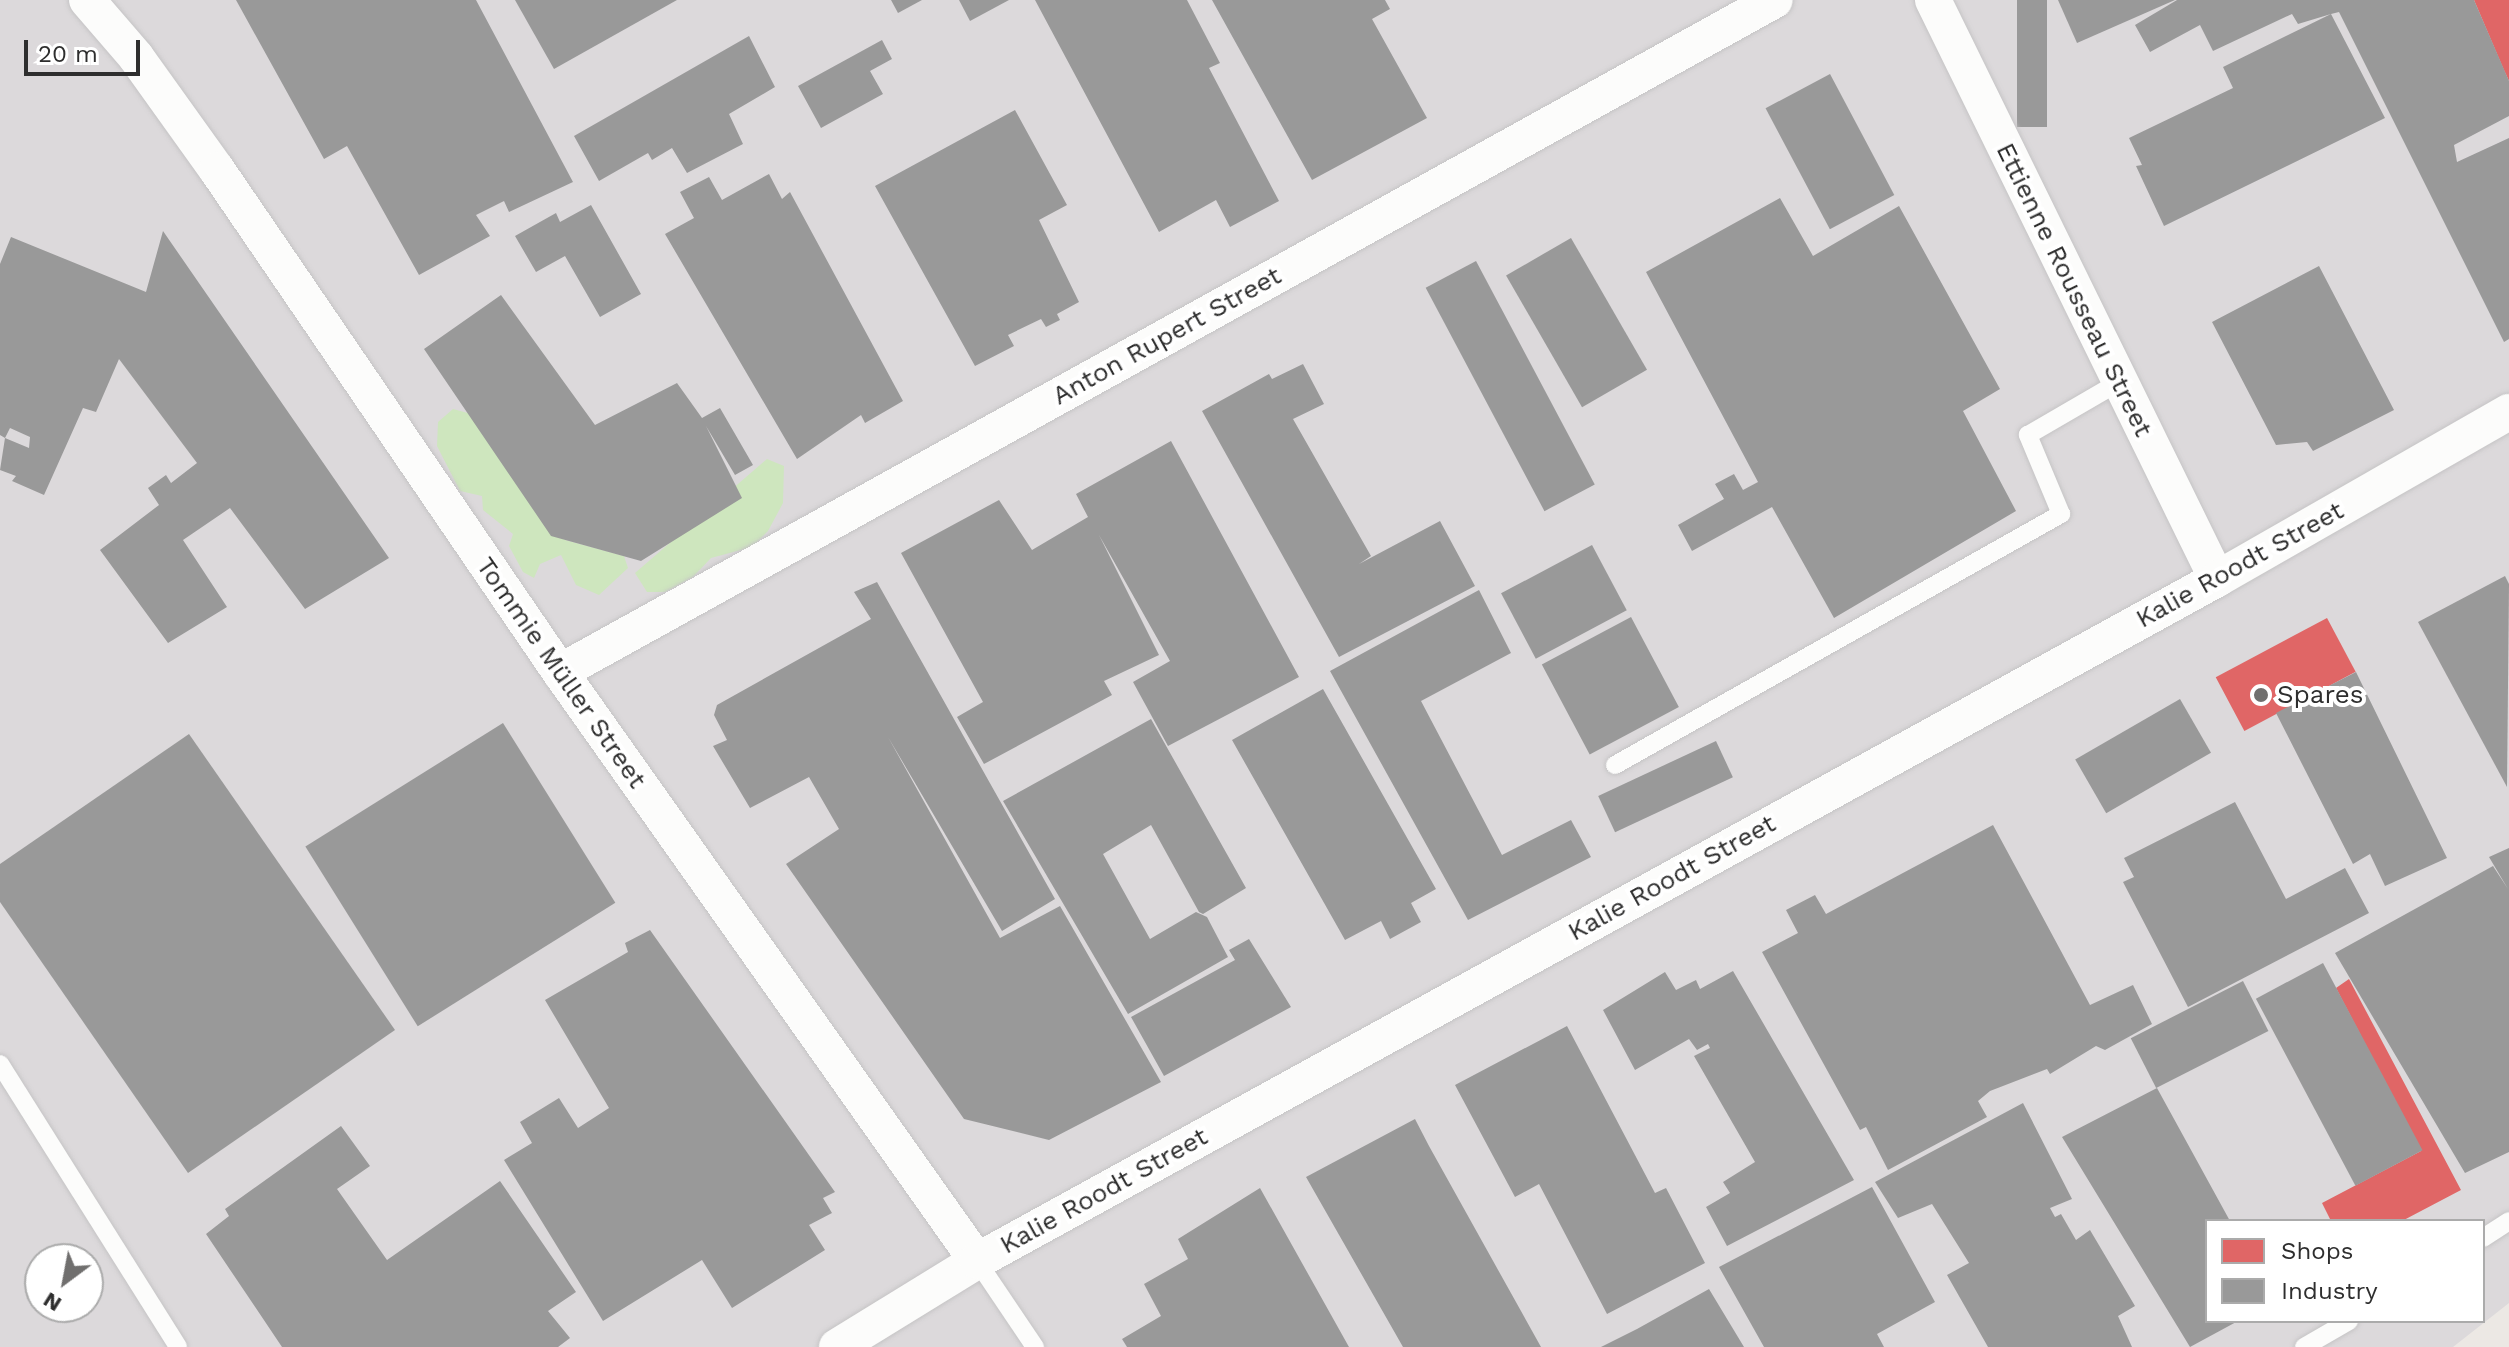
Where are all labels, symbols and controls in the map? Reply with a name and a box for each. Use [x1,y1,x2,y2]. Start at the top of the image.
scale bar [28,24,144,74]
text: 20 m [38,40,98,68]
street label: Ettienne Rousseau Street [1989,138,2159,442]
street label: Anton Rupert Street [1047,260,1287,412]
street label: Kalie Roodt Street [2131,495,2349,635]
street label: Tommie Müller Street [469,551,653,795]
place label: Spares [2277,679,2363,711]
marker: Spares [2252,686,2270,704]
street label: Kalie Roodt Street [1563,808,1781,948]
street label: Kalie Roodt Street [995,1121,1213,1261]
legend [2205,1219,2485,1323]
text: Shops [2281,1237,2353,1265]
north arrow [24,1243,104,1323]
text: Industry [2281,1277,2378,1305]
text: N [39,1287,66,1317]

